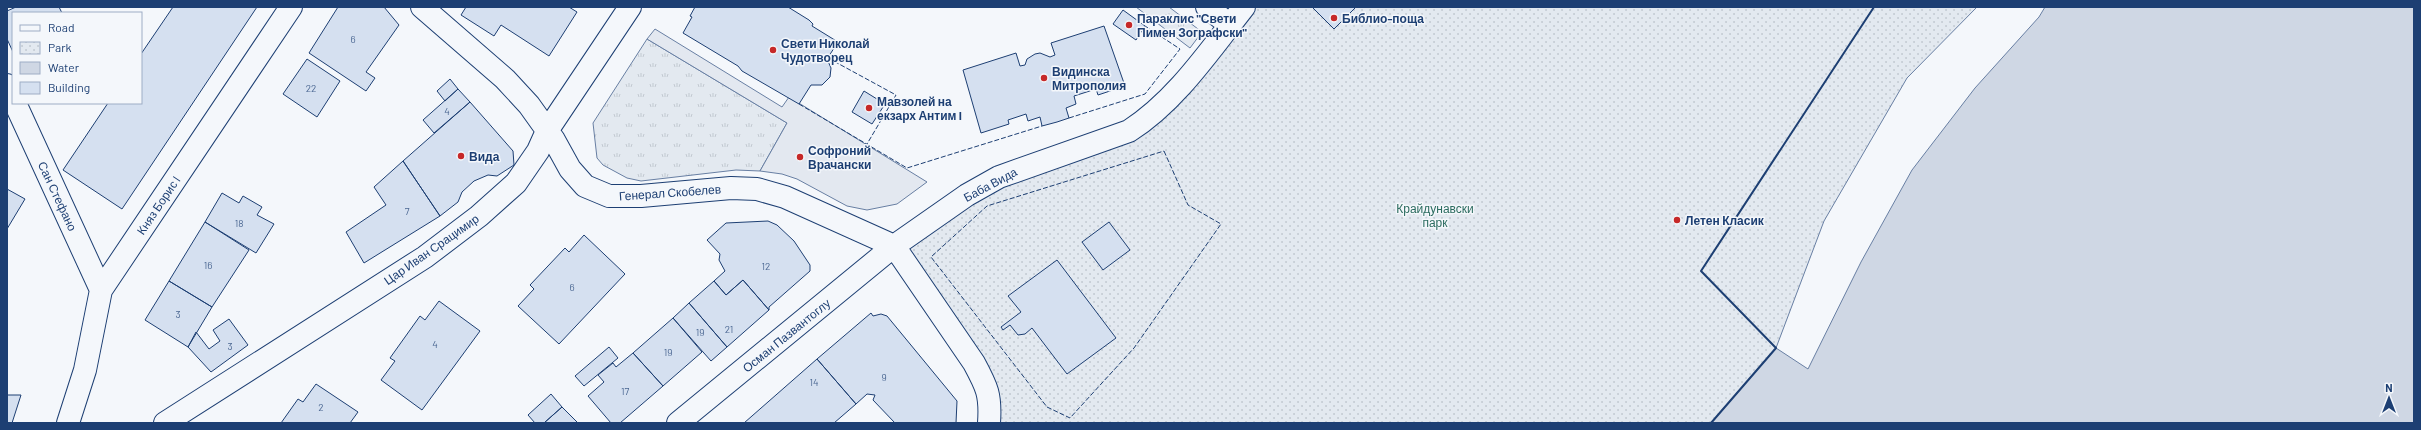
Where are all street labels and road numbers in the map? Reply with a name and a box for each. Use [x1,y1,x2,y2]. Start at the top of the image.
street label: Сан Стефано [35,159,80,234]
street label: Баба Вида [961,164,1020,205]
street label: Княз Борис I [133,173,183,237]
street label: Генерал Скобелев [619,181,722,204]
street label: Цар Иван Срацимир [381,211,482,288]
street label: Осман Пазвантоглу [739,295,833,375]

